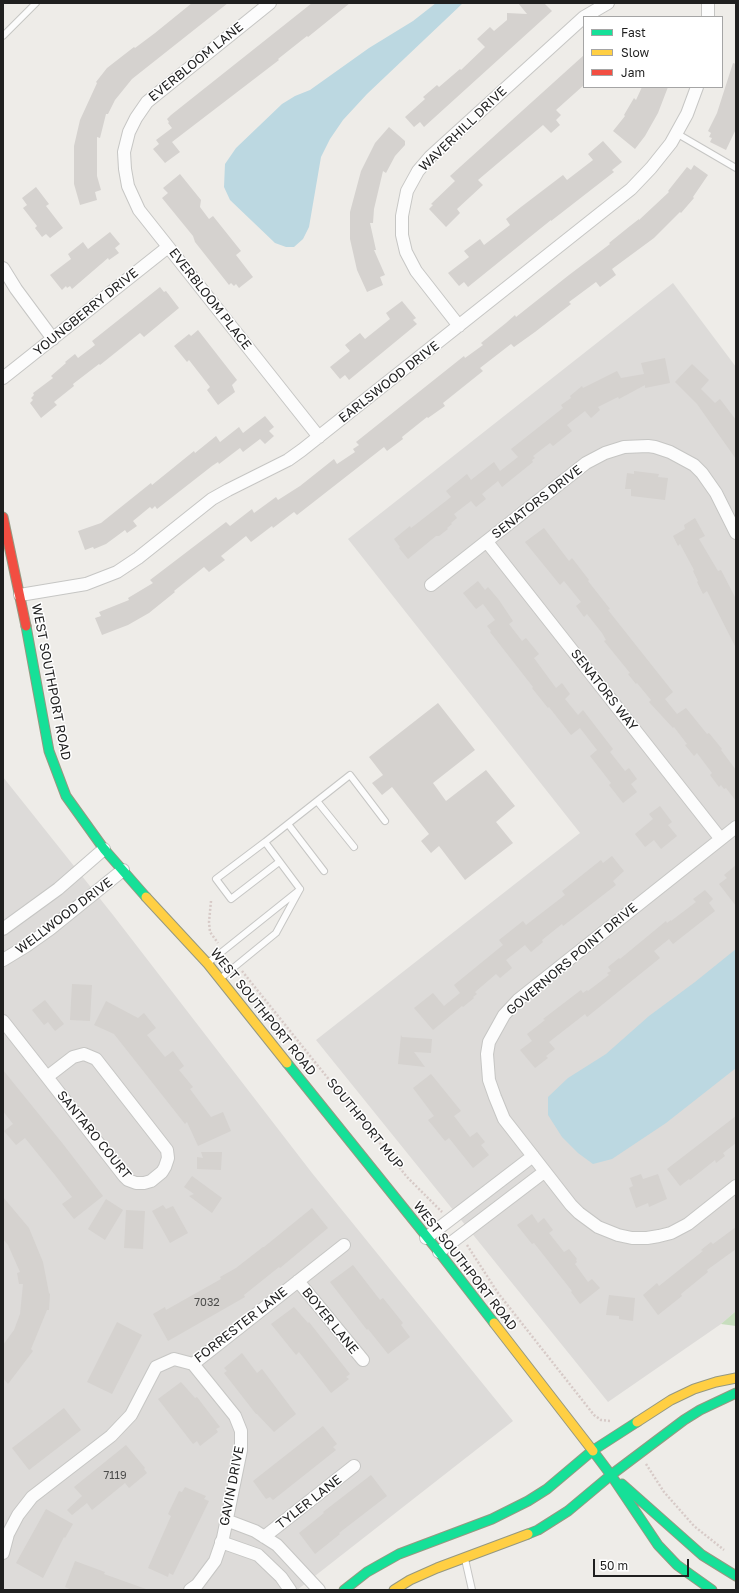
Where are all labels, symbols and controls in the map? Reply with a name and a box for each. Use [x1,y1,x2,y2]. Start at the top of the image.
legend [583,16,723,88]
street label: EVERBLOOM LANE [146,19,246,105]
text: Fast [621,25,646,40]
text: Slow [621,45,649,60]
text: Jam [621,65,645,80]
street label: WAVERHILL DRIVE [416,83,510,175]
street label: EVERBLOOM PLACE [166,245,254,353]
street label: YOUNGBERRY DRIVE [30,265,142,359]
street label: EARLSWOOD DRIVE [336,338,442,426]
street label: SENATORS DRIVE [489,462,585,542]
street label: WEST SOUTHPORT ROAD [28,602,74,762]
street label: SENATORS WAY [567,646,641,734]
street label: WELLWOOD DRIVE [13,875,115,957]
street label: GOVERNORS POINT DRIVE [503,900,641,1018]
street label: WEST SOUTHPORT ROAD [207,945,319,1079]
street label: SOUTHPORT MUP [323,1075,407,1173]
street label: SANTARO COURT [54,1088,134,1182]
street label: WEST SOUTHPORT ROAD [410,1198,520,1334]
street label: FORRESTER LANE [191,1284,291,1366]
street label: BOYER LANE [299,1285,361,1357]
house number: 7032 [194,1296,220,1310]
street label: GAVIN DRIVE [217,1445,247,1527]
house number: 7119 [103,1469,127,1483]
street label: TYLER LANE [273,1472,345,1532]
scale bar [595,1551,691,1577]
text: 50 m [600,1558,628,1573]

